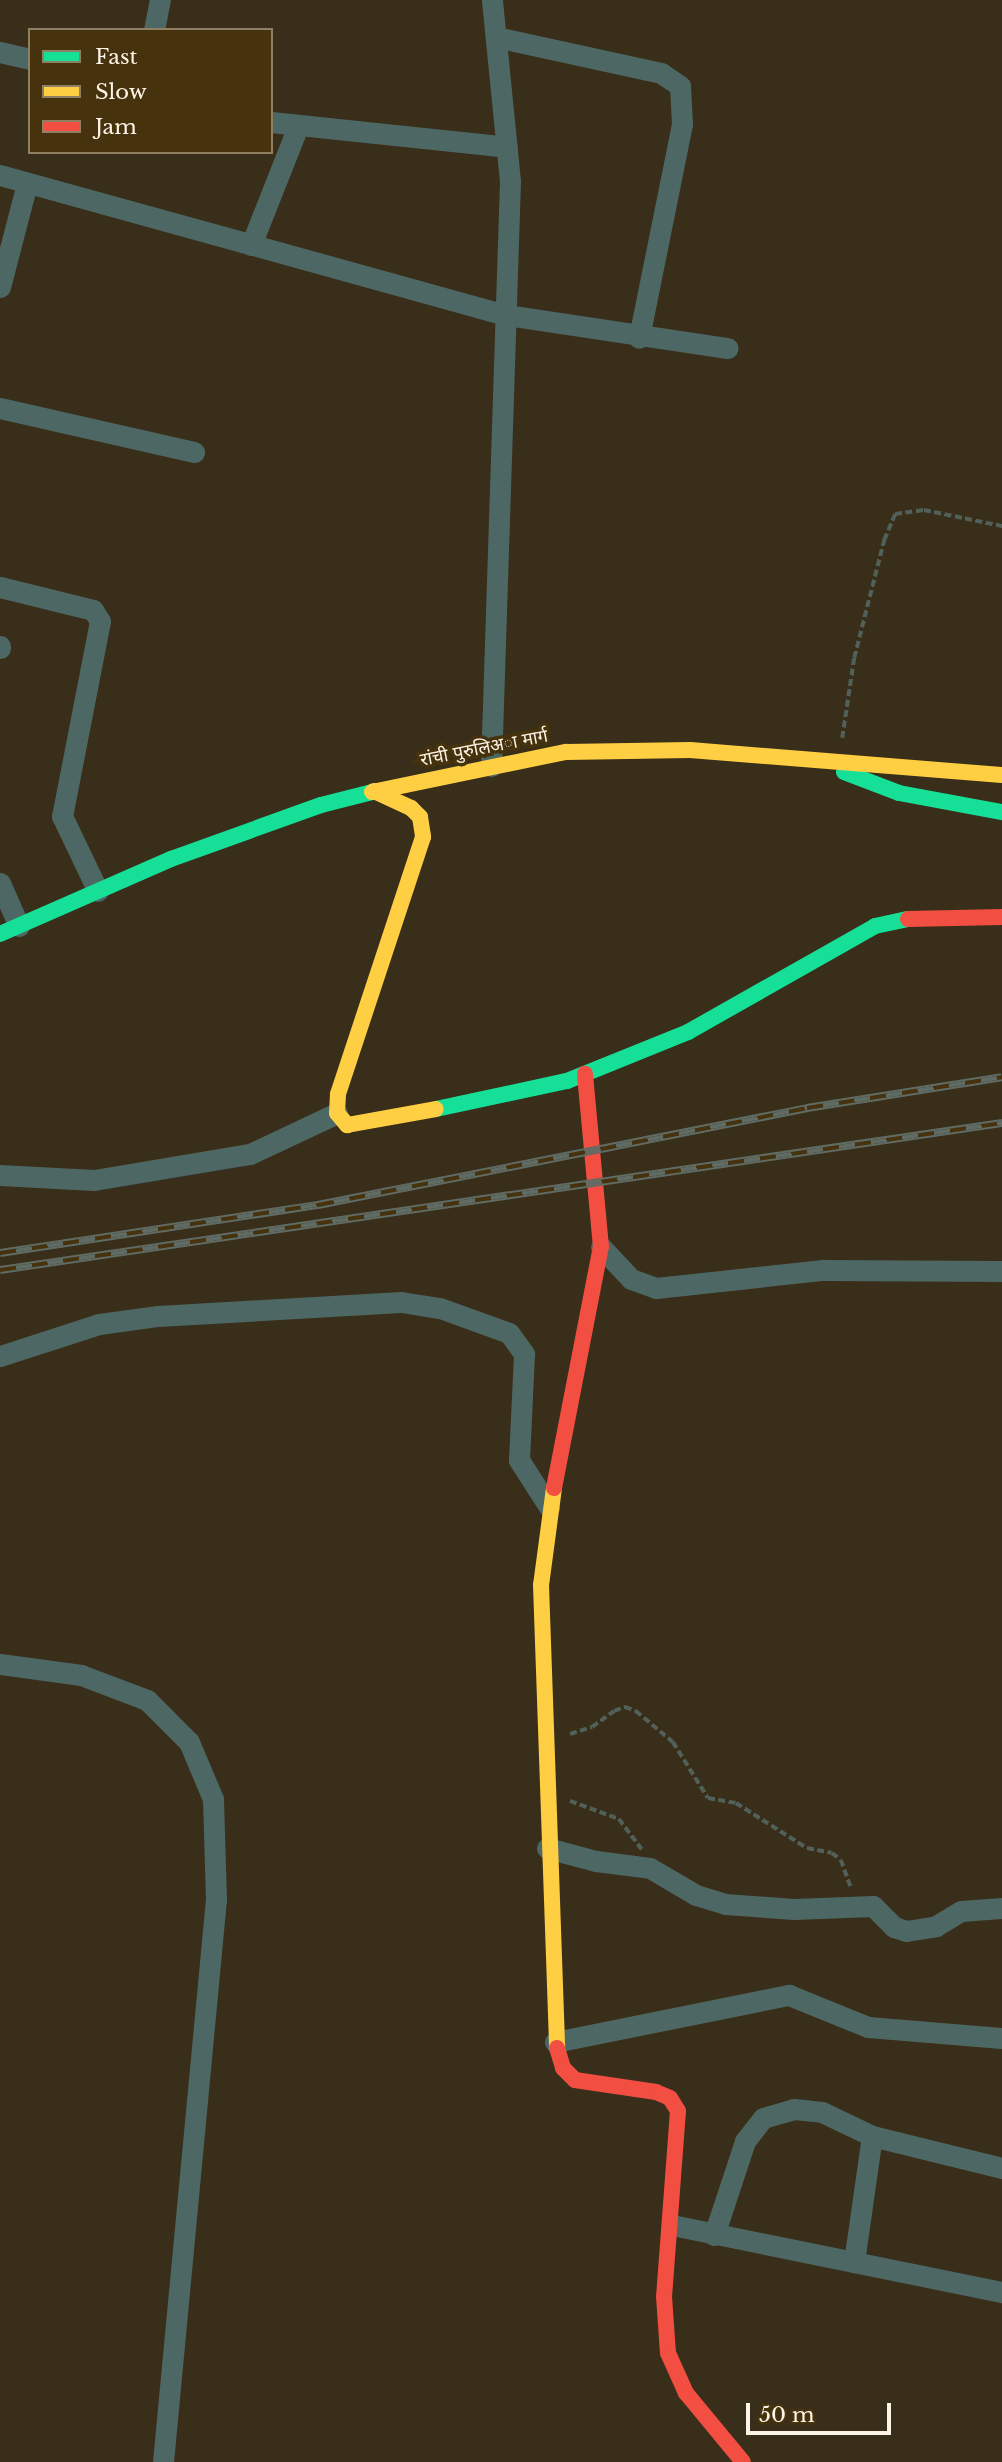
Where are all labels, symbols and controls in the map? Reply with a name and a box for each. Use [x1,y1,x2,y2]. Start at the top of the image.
legend [28,28,273,154]
text: Fast [95,44,137,70]
text: Slow [95,79,147,105]
text: Jam [95,114,137,140]
street label: रांची पुरुलिअा मार्ग [418,725,550,771]
scale bar [750,2388,895,2432]
text: 50 m [759,2402,814,2428]

